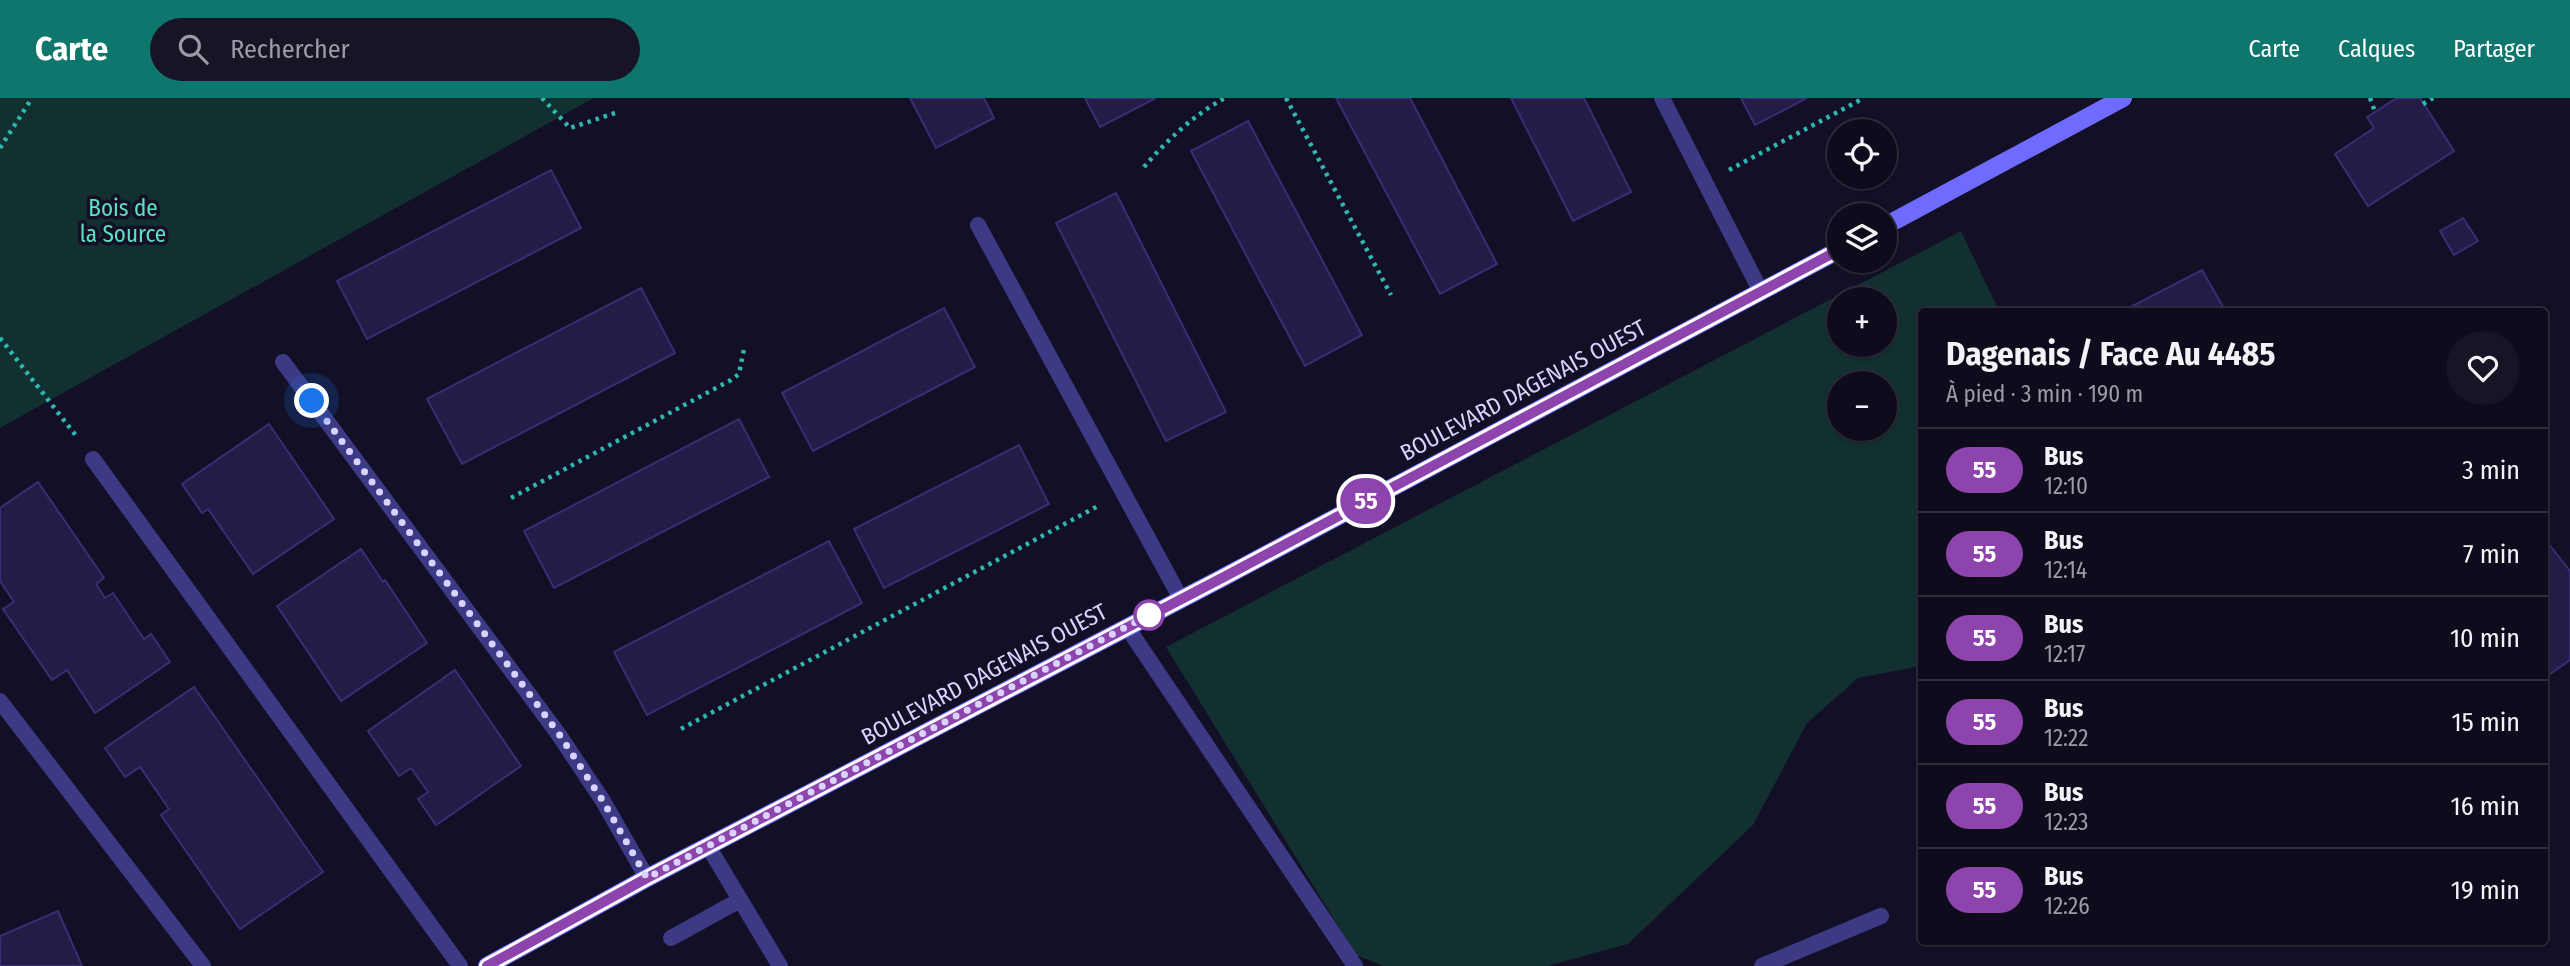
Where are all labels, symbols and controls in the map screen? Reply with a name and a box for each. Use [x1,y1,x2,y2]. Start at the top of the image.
search box [150,18,640,81]
text: Carte [35,29,108,69]
icon: search [174,30,212,68]
text: Rechercher [230,34,350,65]
text: Carte [2249,35,2300,63]
text: Calques [2338,35,2415,63]
text: Partager [2453,35,2535,63]
map controls [1827,119,1897,441]
button: locate [1827,119,1897,189]
park label: Bois de la Source [80,194,166,248]
button: layers [1827,203,1897,273]
button: + [1827,287,1897,357]
street label: BOULEVARD DAGENAIS OUEST [1395,313,1651,467]
button: heart [2446,331,2520,405]
text: Dagenais / Face Au 4485 [1946,334,2275,374]
button: − [1827,371,1897,441]
text: À pied · 3 min · 190 m [1946,380,2143,408]
your location [294,383,329,418]
text: Bus [2044,441,2083,472]
text: 3 min [2462,455,2520,486]
text: 55 [1973,456,1996,484]
text: 12:10 [2044,472,2088,500]
line badge: 55 [1334,478,1398,524]
text: 55 [1354,487,1378,515]
text: Bus [2044,525,2083,556]
text: 7 min [2463,539,2520,570]
text: 55 [1973,540,1996,568]
text: 12:14 [2044,556,2087,584]
street label: BOULEVARD DAGENAIS OUEST [856,597,1112,751]
unlabelled marker [1134,600,1164,630]
text: Bus [2044,609,2083,640]
text: 10 min [2450,623,2520,654]
text: 55 [1973,624,1996,652]
text: 12:17 [2044,640,2085,668]
text: Bus [2044,693,2083,724]
text: 15 min [2452,707,2520,738]
text: 55 [1973,708,1996,736]
text: 12:22 [2044,724,2088,752]
text: Bus [2044,777,2083,808]
text: 16 min [2451,791,2520,822]
text: 55 [1973,792,1996,820]
text: 12:23 [2044,808,2088,836]
text: Bus [2044,861,2083,892]
text: 19 min [2451,875,2520,906]
text: 55 [1973,876,1996,904]
text: 12:26 [2044,892,2090,920]

